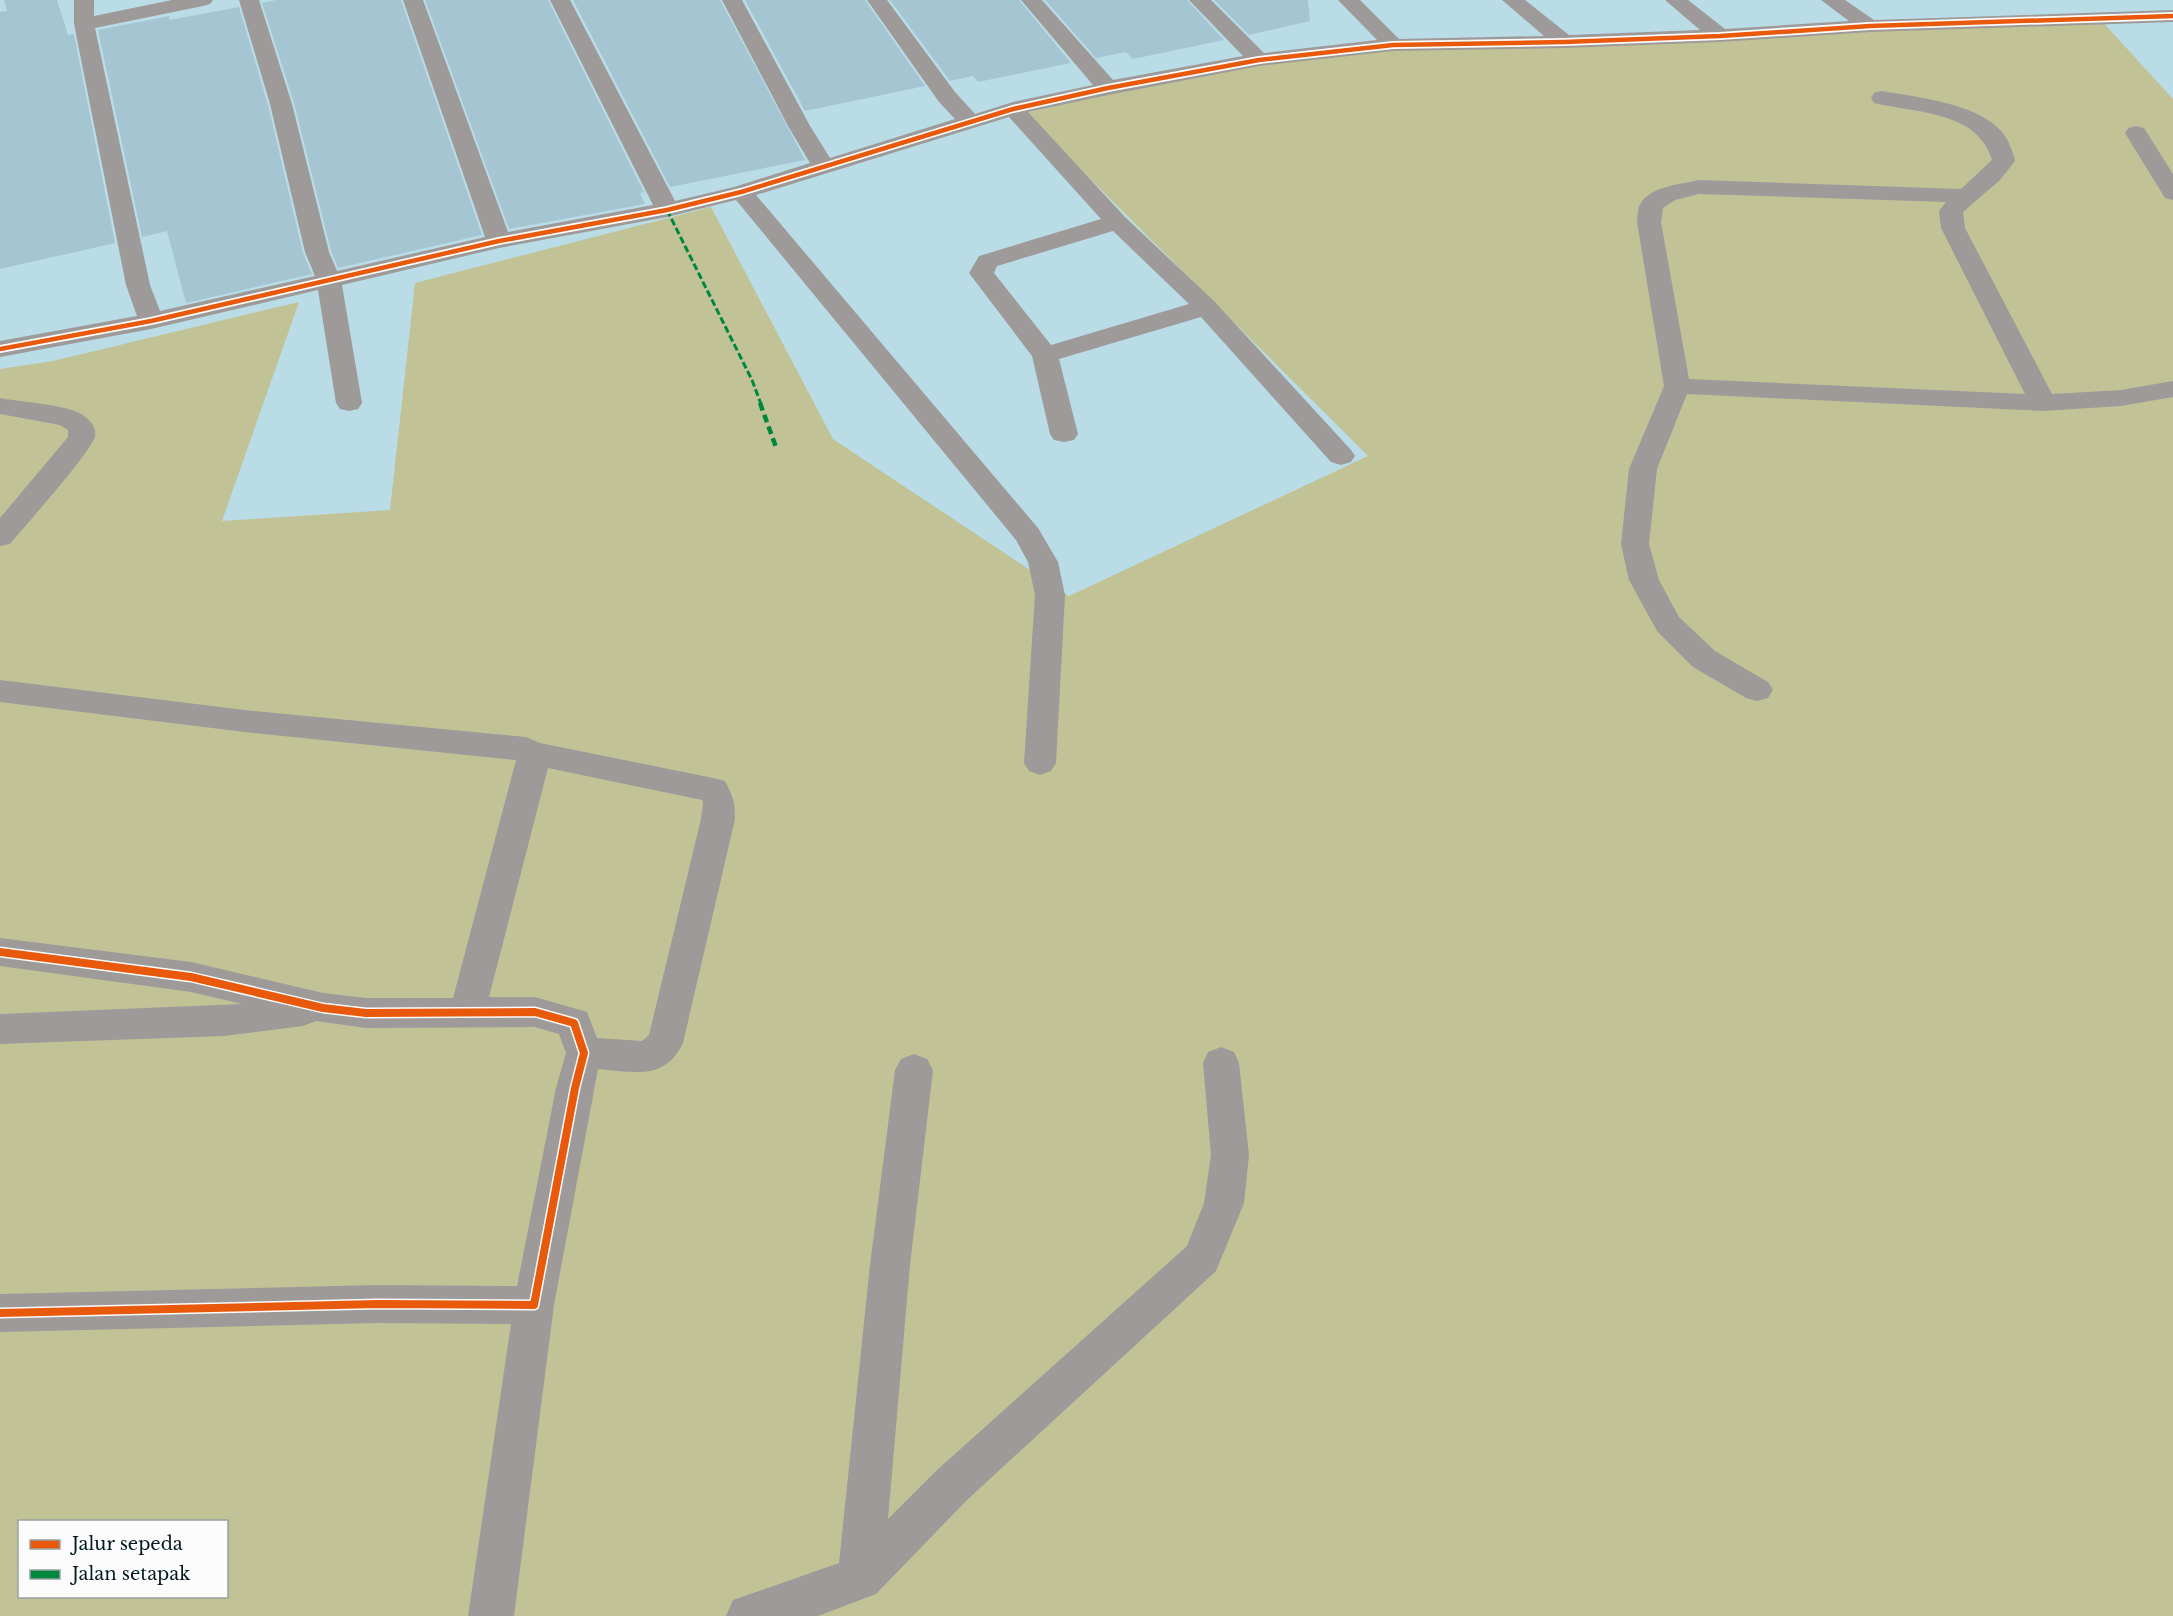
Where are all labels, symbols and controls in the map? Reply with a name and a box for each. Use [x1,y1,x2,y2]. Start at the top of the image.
legend [18,1520,228,1598]
text: Jalur sepeda [70,1533,183,1555]
text: Jalan setapak [70,1563,190,1585]

